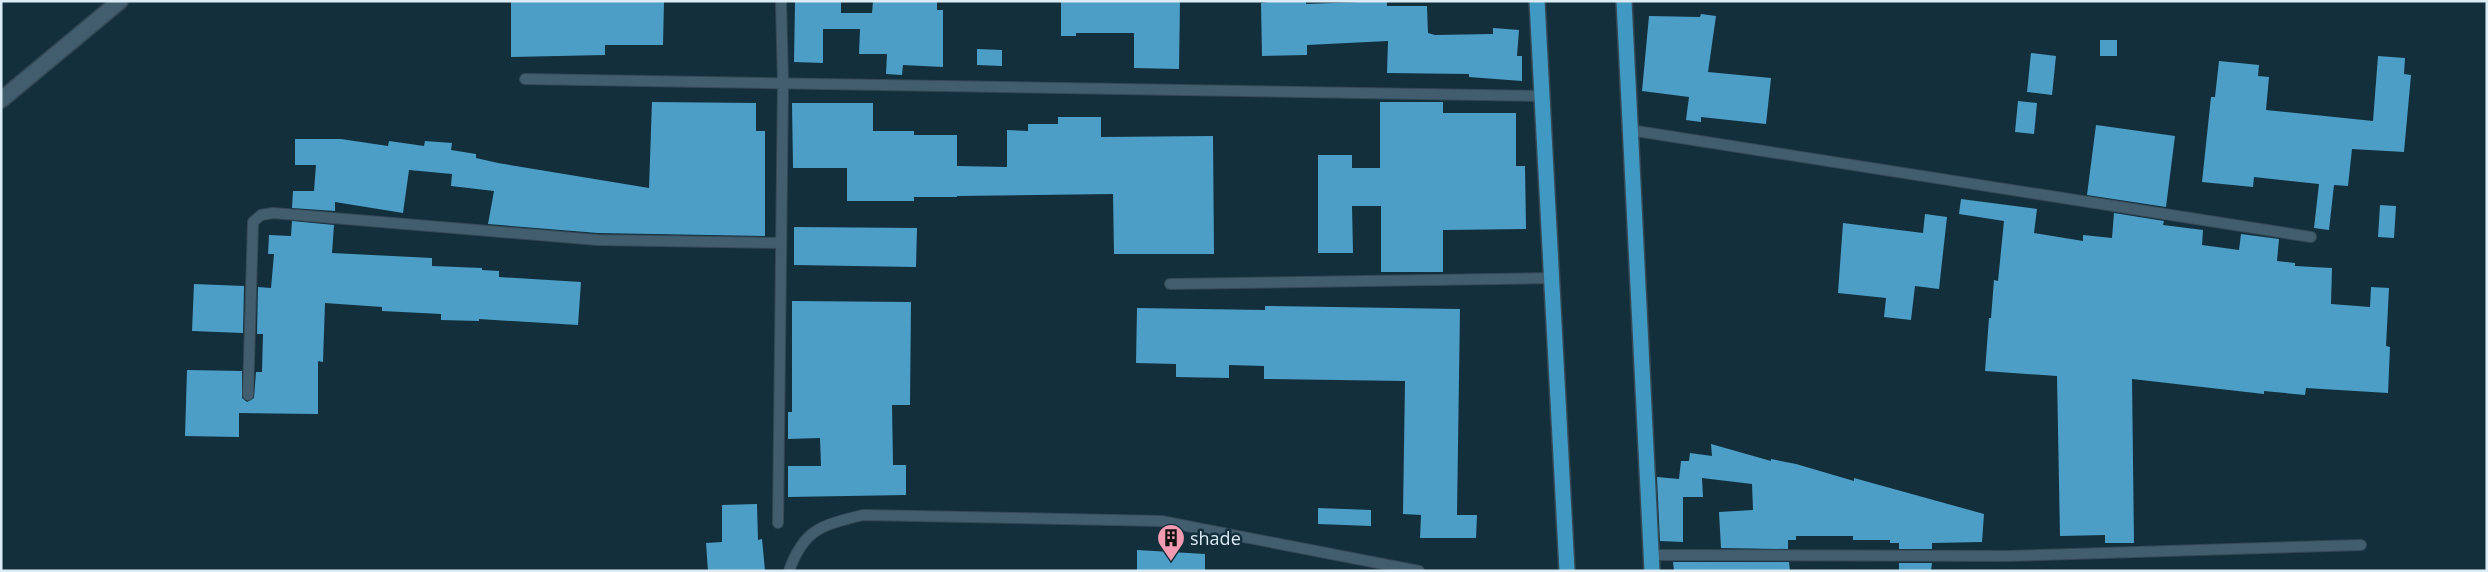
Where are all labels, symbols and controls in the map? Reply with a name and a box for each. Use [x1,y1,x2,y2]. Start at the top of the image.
building icon: shade [1156,523,1186,562]
place label: shade [1190,526,1241,550]

